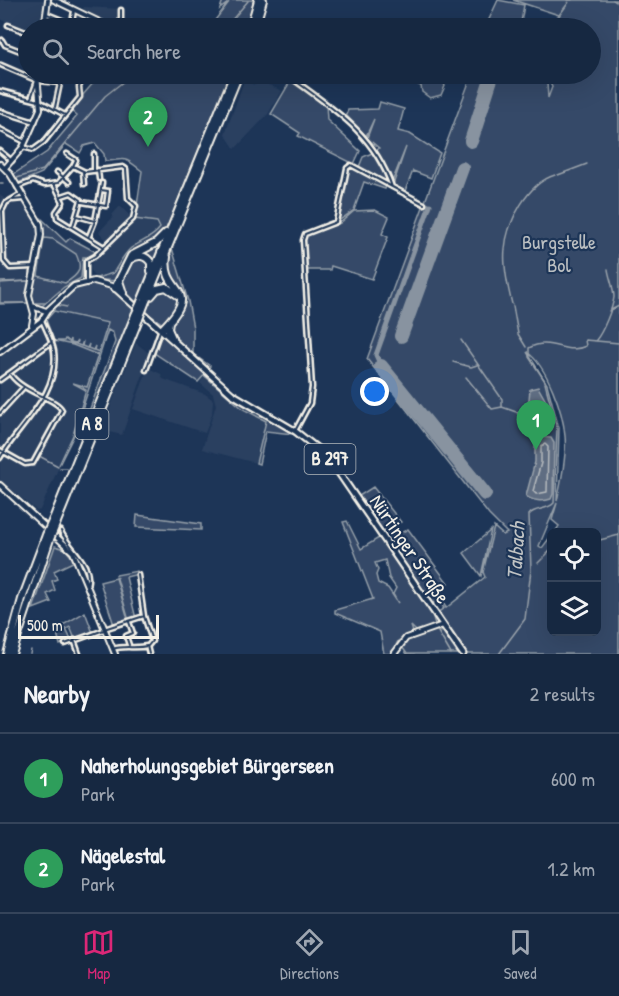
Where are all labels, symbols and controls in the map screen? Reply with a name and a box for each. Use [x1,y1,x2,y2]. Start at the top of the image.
search box [18,18,601,84]
icon: search [39,35,72,68]
text: Search here [87,36,181,66]
pin: 2 [128,98,168,147]
park label: Burgstelle Bol [522,228,596,278]
your location [360,377,389,406]
pin: 1 [516,400,556,450]
road number: A 8 [76,409,109,439]
road number: B 297 [304,444,356,474]
street label: Nürtinger Straße [364,489,457,609]
water label: Talbach [499,520,532,581]
map controls [547,528,601,636]
button: locate [547,528,601,582]
button: layers [547,582,601,636]
scale bar [18,612,159,640]
text: 500 m [27,614,63,636]
text: Nearby [24,676,90,711]
text: 2 results [530,680,595,707]
text: Naherholungsgebiet Bürgerseen [81,750,334,780]
text: 1 [40,765,47,792]
text: 600 m [551,765,595,792]
text: Park [81,780,114,807]
text: Nägelestal [81,840,165,870]
text: 2 [39,855,48,882]
text: 1.2 km [548,855,595,882]
text: Park [81,870,114,897]
tab: Map [82,926,115,984]
tab: Directions [280,926,339,984]
tab: Saved [504,926,537,984]

